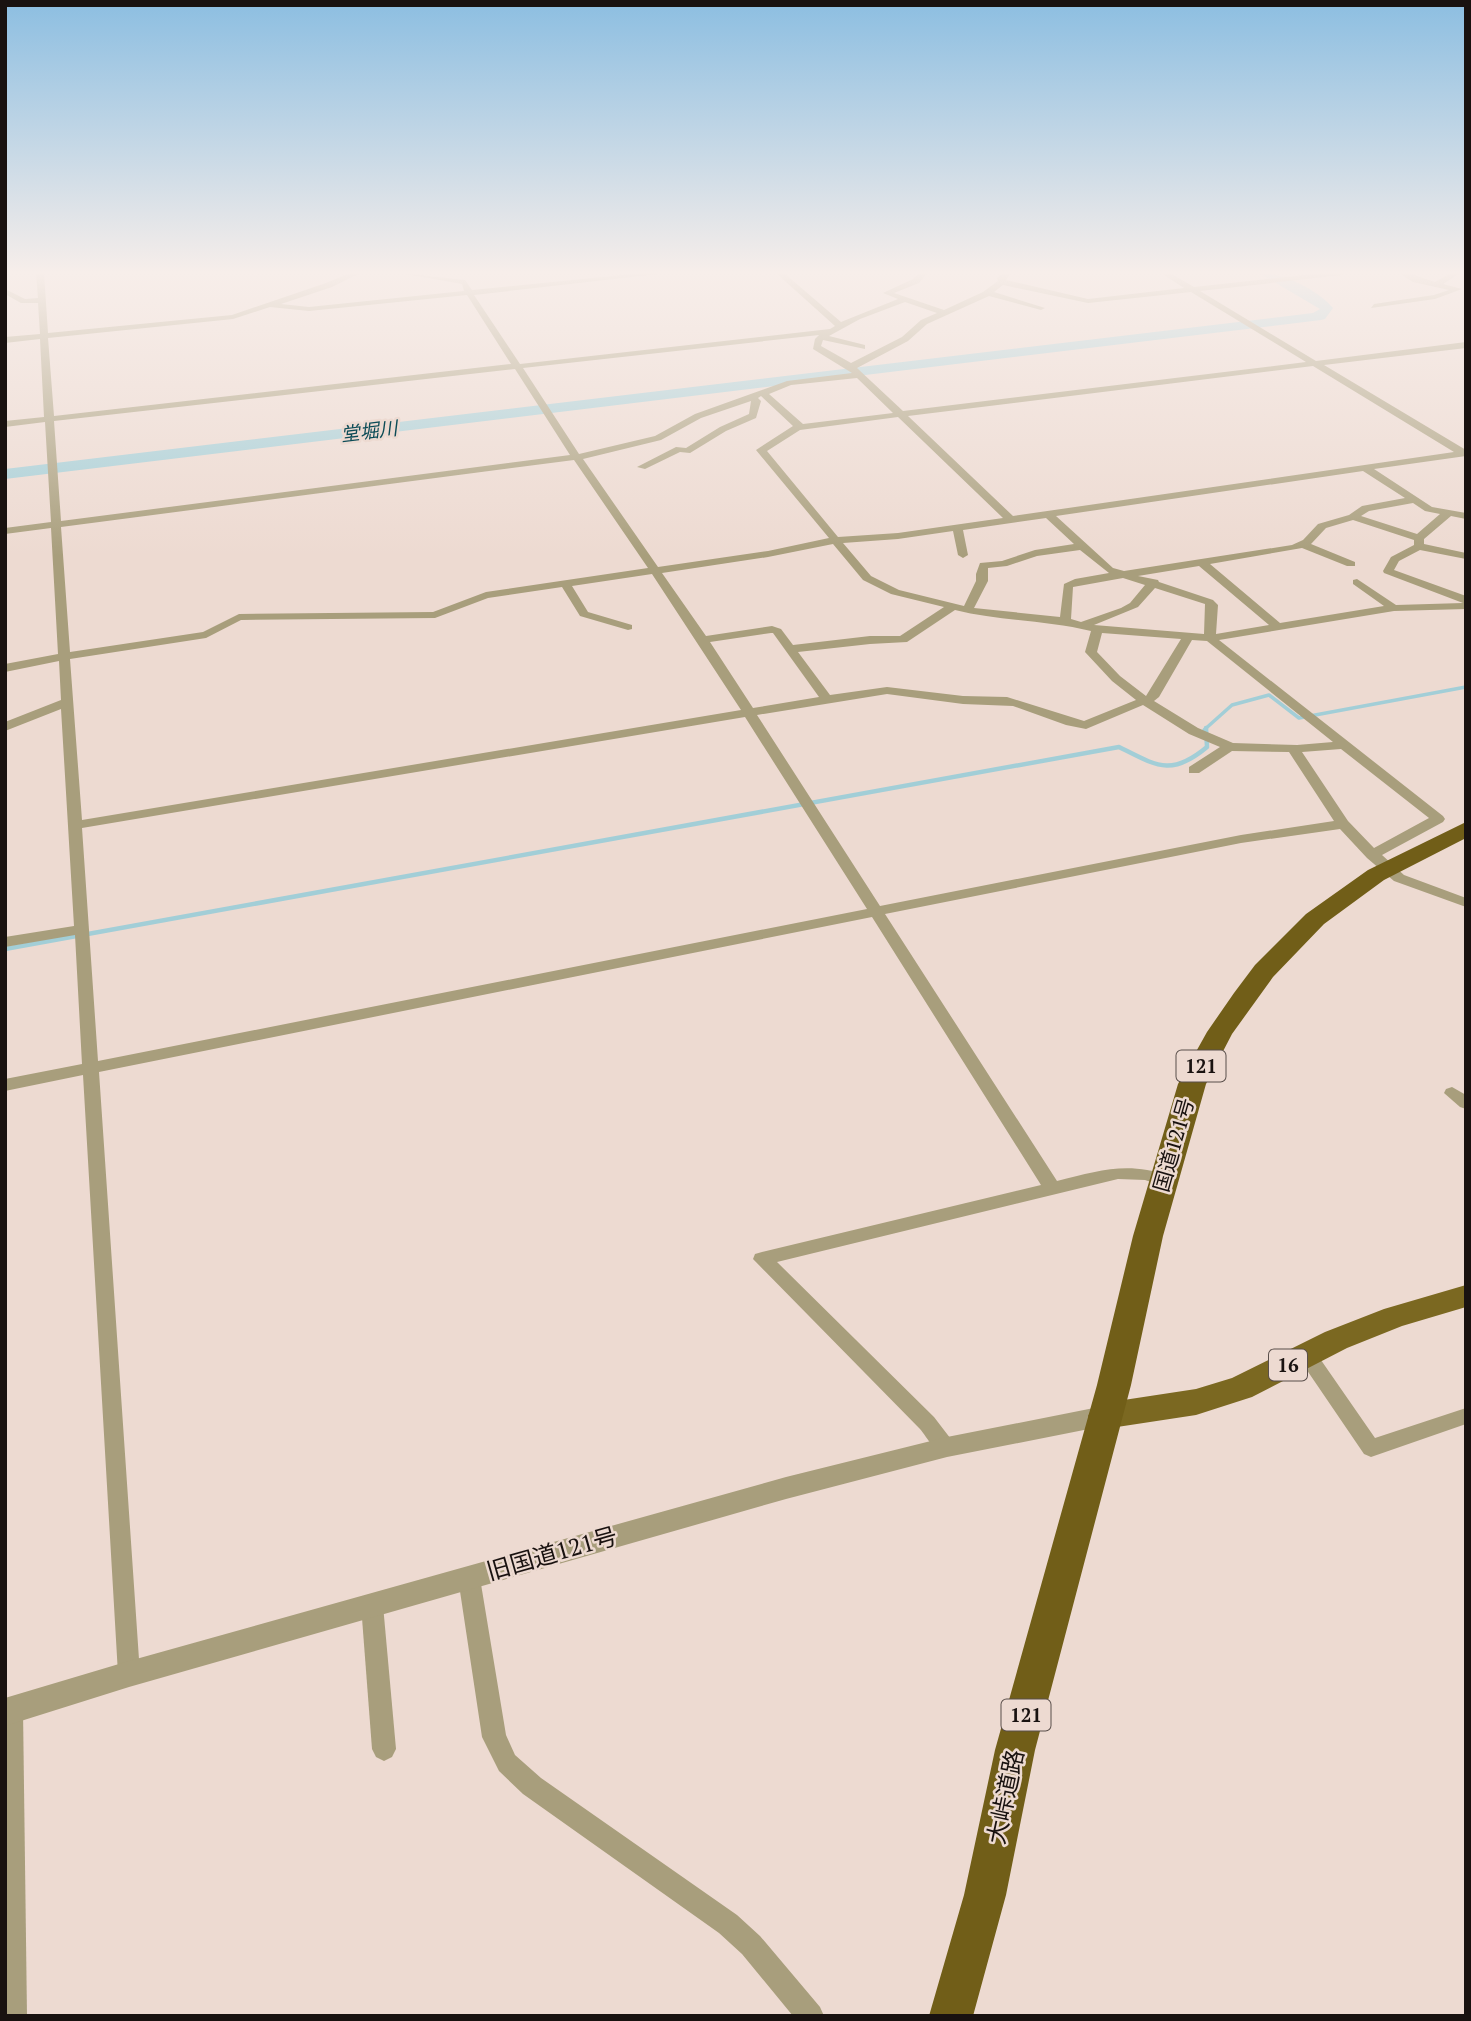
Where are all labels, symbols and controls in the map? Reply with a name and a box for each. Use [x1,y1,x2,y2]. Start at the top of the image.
water label: 堂堀川 [339,414,401,446]
road number: 121 [1176,1050,1226,1082]
street label: 国道121号 [1146,1094,1200,1195]
road number: 16 [1269,1350,1307,1380]
street label: 旧国道121号 [483,1519,621,1587]
road number: 121 [1002,1700,1050,1730]
street label: 大峠道路 [979,1747,1031,1847]

